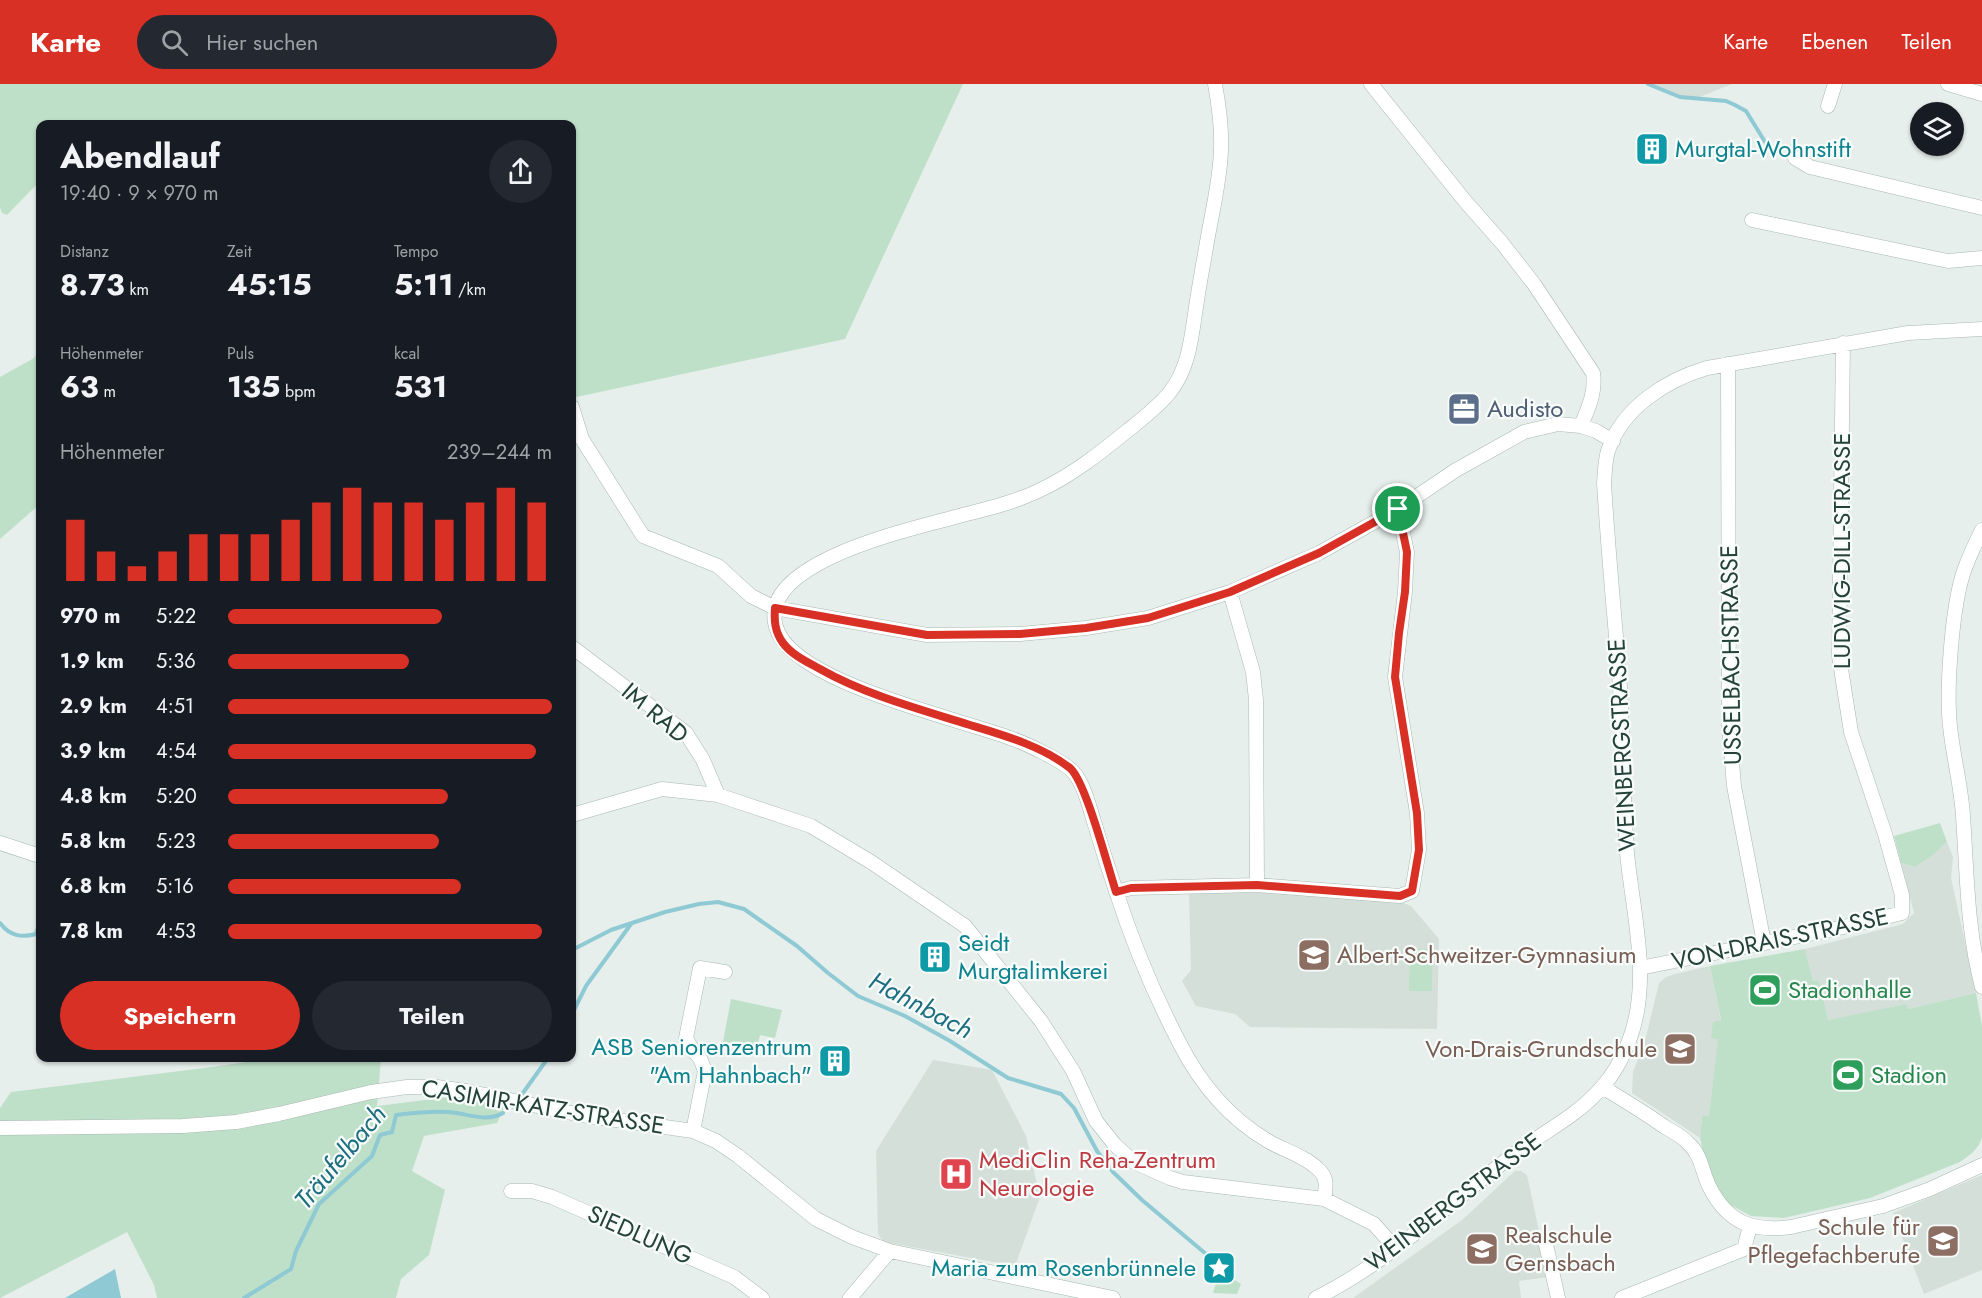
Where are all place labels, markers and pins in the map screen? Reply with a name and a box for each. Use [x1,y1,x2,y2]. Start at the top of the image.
building icon: Murgtal-Wohnstift [1634,131,1670,167]
place label: Murgtal-Wohnstift [1675,131,1851,166]
office icon: Audisto [1446,391,1482,427]
place label: Audisto [1487,391,1563,426]
pin [1372,483,1423,534]
place label: Seidt Murgtalimkerei [958,925,1108,988]
school or university icon: Albert-Schweitzer-Gymnasium [1296,937,1332,973]
place label: Albert-Schweitzer-Gymnasium [1337,937,1637,972]
building icon: Seidt Murgtalimkerei [917,939,953,975]
sports icon: Stadionhalle [1747,972,1783,1008]
place label: Stadionhalle [1788,972,1912,1007]
place label: ASB Seniorenzentrum "Am Hahnbach" [591,1029,812,1092]
place label: Von-Drais-Grundschule [1425,1031,1657,1066]
school or university icon: Von-Drais-Grundschule [1662,1031,1698,1067]
building icon: ASB Seniorenzentrum "Am Hahnbach" [817,1043,853,1079]
sports icon: Stadion [1830,1057,1866,1093]
place label: Stadion [1871,1057,1947,1092]
place label: MediClin Reha-Zentrum Neurologie [979,1142,1216,1205]
hospital icon: MediClin Reha-Zentrum Neurologie [938,1156,974,1192]
place label: Schule für Pflegefachberufe [1747,1209,1921,1272]
place label: Realschule Gernsbach [1505,1217,1616,1280]
school or university icon: Schule für Pflegefachberufe [1925,1223,1961,1259]
school or university icon: Realschule Gernsbach [1464,1231,1500,1267]
place label: Maria zum Rosenbrünnele [931,1250,1196,1285]
place icon: Maria zum Rosenbrünnele [1201,1250,1237,1286]

